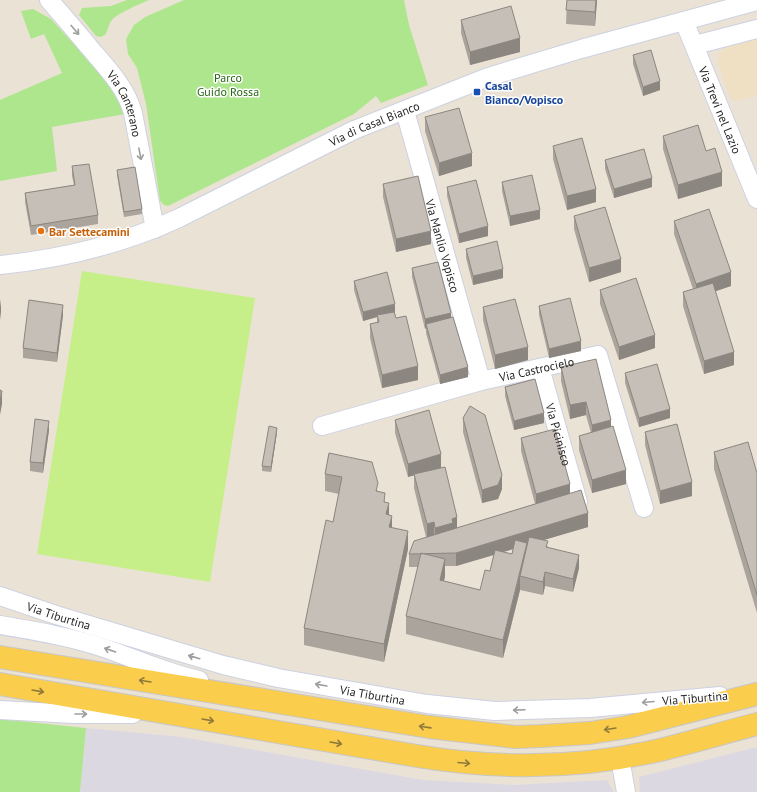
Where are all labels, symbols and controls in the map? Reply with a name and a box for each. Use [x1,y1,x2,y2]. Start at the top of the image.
one-way arrow [70,24,79,35]
street label: Via Trevi nel Lazio [696,63,745,156]
street label: Via Canterano [104,66,145,138]
park label: Parco Guido Rossa [197,70,259,99]
place label: Casal Bianco/Vopisco [485,78,564,107]
marker: Casal Bianco/Vopisco [472,87,482,97]
street label: Via di Casal Bianco [325,97,421,149]
one-way arrow [137,147,145,160]
street label: Via Manlio Vopisco [422,196,463,294]
place label: Bar Settecamini [49,224,130,239]
marker: Bar Settecamini [36,226,46,236]
street label: Via Castrocielo [497,353,575,384]
street label: Via Picinisco [543,400,575,467]
street label: Via Tiburtina [24,598,93,632]
one-way arrow [104,646,116,654]
one-way arrow [188,653,201,660]
one-way arrow [139,677,152,685]
one-way arrow [315,681,328,689]
street label: Via Tiburtina [338,681,406,708]
one-way arrow [32,687,45,695]
street label: Via Tiburtina [661,688,729,708]
one-way arrow [642,699,655,706]
one-way arrow [513,706,526,714]
one-way arrow [74,710,87,718]
one-way arrow [201,716,214,724]
one-way arrow [419,723,432,731]
one-way arrow [604,726,617,734]
one-way arrow [329,739,342,747]
one-way arrow [457,759,470,766]

